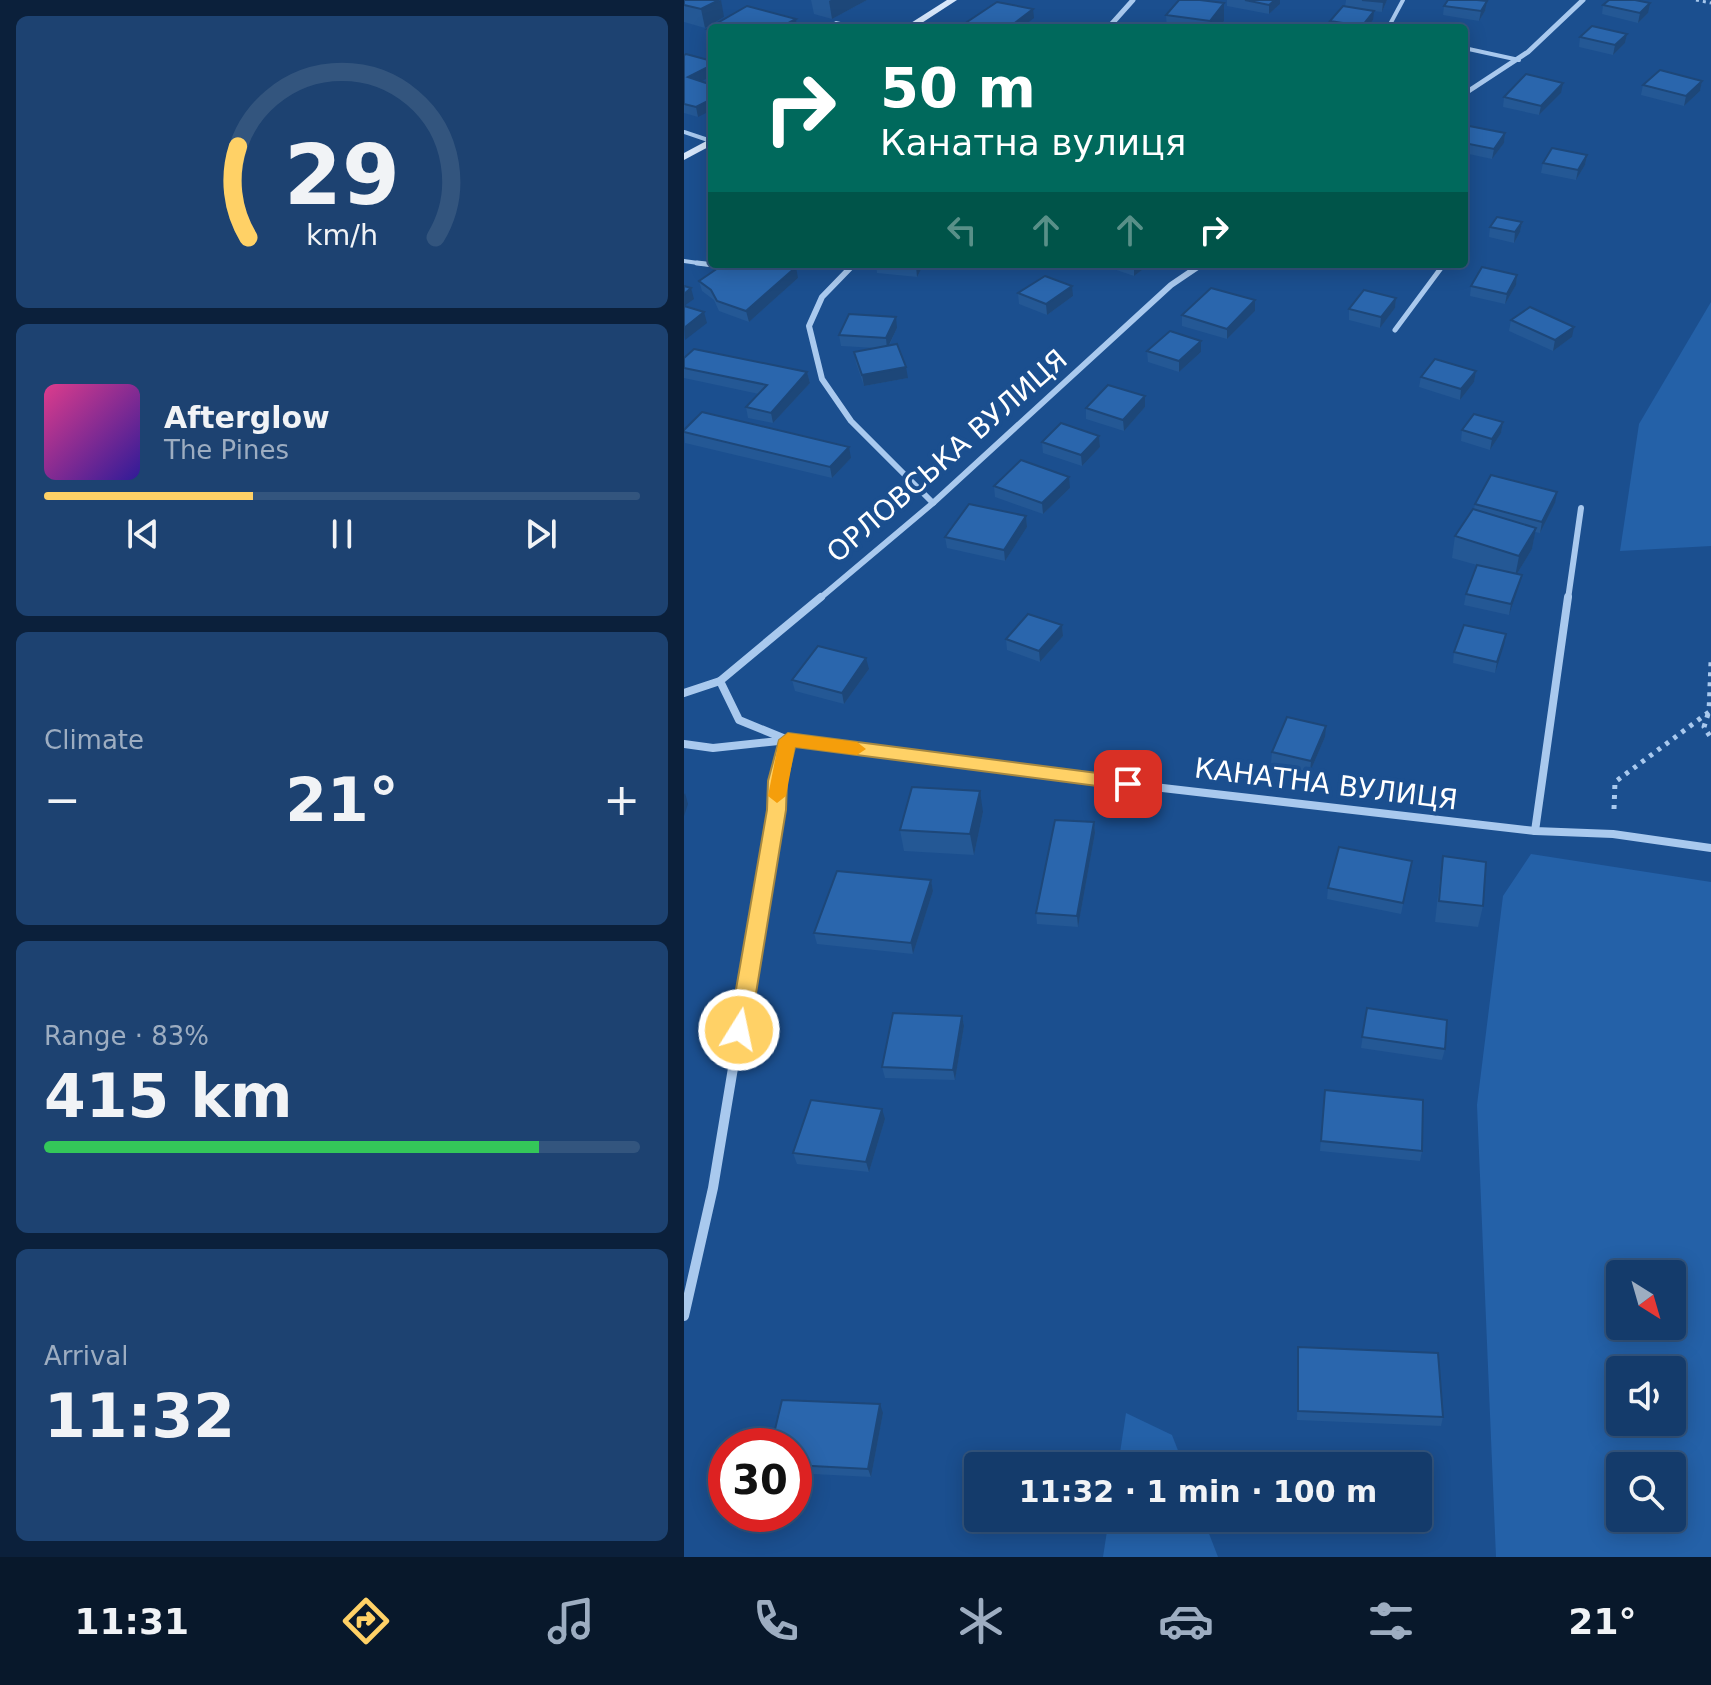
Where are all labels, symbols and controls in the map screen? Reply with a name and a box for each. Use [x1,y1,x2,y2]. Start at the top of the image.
text: 50 m [880,55,1036,120]
icon: right [748,56,852,160]
text: Канатна вулиця [880,122,1186,163]
text: 29 [284,127,400,224]
icon: left [940,208,984,252]
icon: ahead [1024,208,1068,252]
icon: ahead [1108,208,1152,252]
icon: right [1192,208,1236,252]
text: km/h [306,218,378,252]
street label: ОРЛОВСЬКА ВУЛИЦЯ [820,343,1074,569]
text: Afterglow [164,400,330,435]
text: The Pines [164,435,289,465]
icon: previous [121,512,165,556]
icon: pause [320,512,364,556]
icon: next [519,512,563,556]
text: Climate [44,725,144,755]
pin [1094,750,1162,818]
street label: КАНАТНА ВУЛИЦЯ [1193,751,1459,817]
icon: arrive [1106,762,1150,806]
text: 21° [285,765,399,835]
text: − [44,774,81,825]
text: + [603,774,640,825]
position arrow [697,988,781,1072]
text: Range · 83% [44,1021,209,1051]
text: 415 km [44,1061,293,1131]
north arrow [1606,1260,1686,1340]
map controls [1606,1260,1686,1532]
text: Arrival [44,1341,128,1371]
button: sound [1606,1356,1686,1436]
text: 11:32 [44,1381,235,1451]
speed limit sign: 30 [708,1428,812,1532]
button: search [1606,1452,1686,1532]
text: 11:32 · 1 min · 100 m [1019,1474,1377,1509]
icon: directions [338,1593,394,1649]
icon: music [543,1593,599,1649]
icon: phone [748,1593,804,1649]
icon: climate [953,1593,1009,1649]
icon: car [1158,1593,1214,1649]
icon: filters [1363,1593,1419,1649]
text: 11:31 [75,1601,189,1642]
text: 21° [1568,1601,1636,1642]

